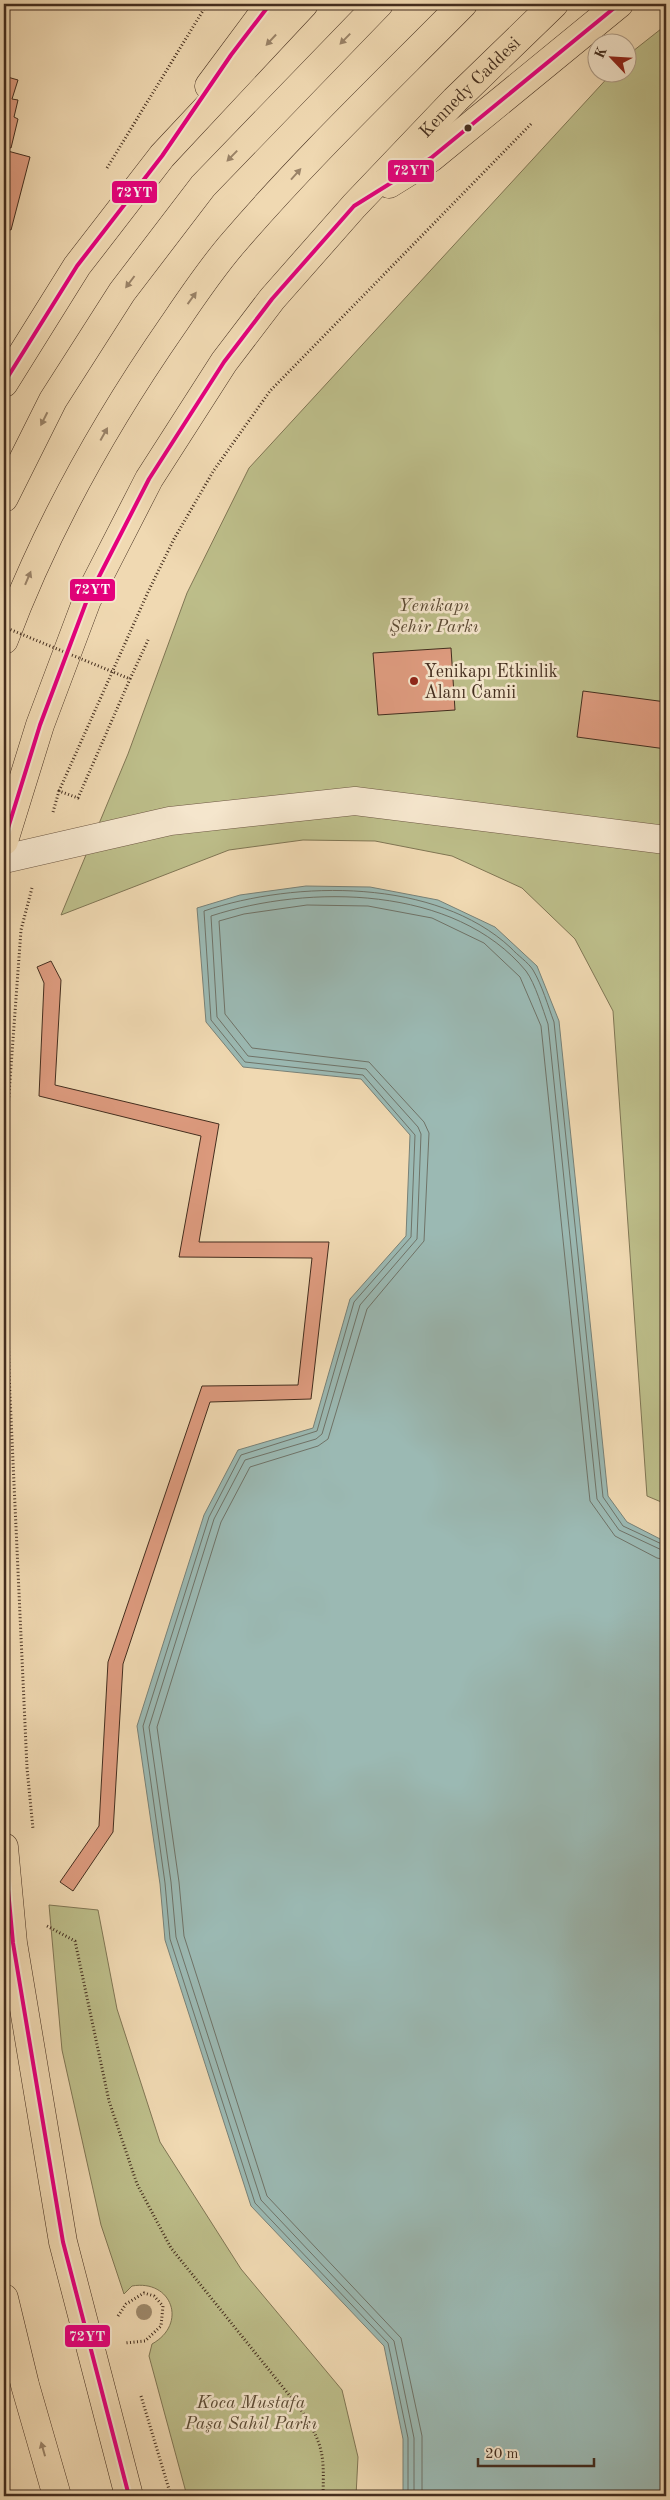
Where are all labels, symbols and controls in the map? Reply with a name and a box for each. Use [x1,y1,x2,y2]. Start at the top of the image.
north arrow [588,32,638,82]
one-way arrow [265,33,277,45]
one-way arrow [339,33,351,45]
street label: Kennedy Caddesi [416,34,524,141]
text: K [593,45,610,61]
unlabelled marker [463,123,473,133]
one-way arrow [226,149,238,161]
line badge: 72YT [387,159,435,183]
text: 72YT [393,164,429,178]
one-way arrow [290,168,302,180]
line badge: 72YT [111,180,158,204]
text: 72YT [116,186,152,200]
one-way arrow [125,275,135,289]
one-way arrow [187,291,197,305]
one-way arrow [40,412,48,427]
one-way arrow [100,427,108,442]
one-way arrow [25,571,33,585]
line badge: 72YT [69,578,116,602]
text: 72YT [74,583,110,597]
park label: Yenikapı Şehir Parkı [389,597,479,636]
place label: Yenikapı Etkinlik Alanı Camii [424,663,558,702]
marker: Yenikapı Etkinlik Alanı Camii [408,675,420,687]
line badge: 72YT [64,2324,111,2348]
text: 72YT [69,2330,105,2344]
park label: Koca Mustafa Paşa Sahil Parkı [184,2394,317,2433]
scale bar [478,2435,594,2467]
one-way arrow [39,2442,47,2457]
text: 20 m [485,2447,519,2462]

